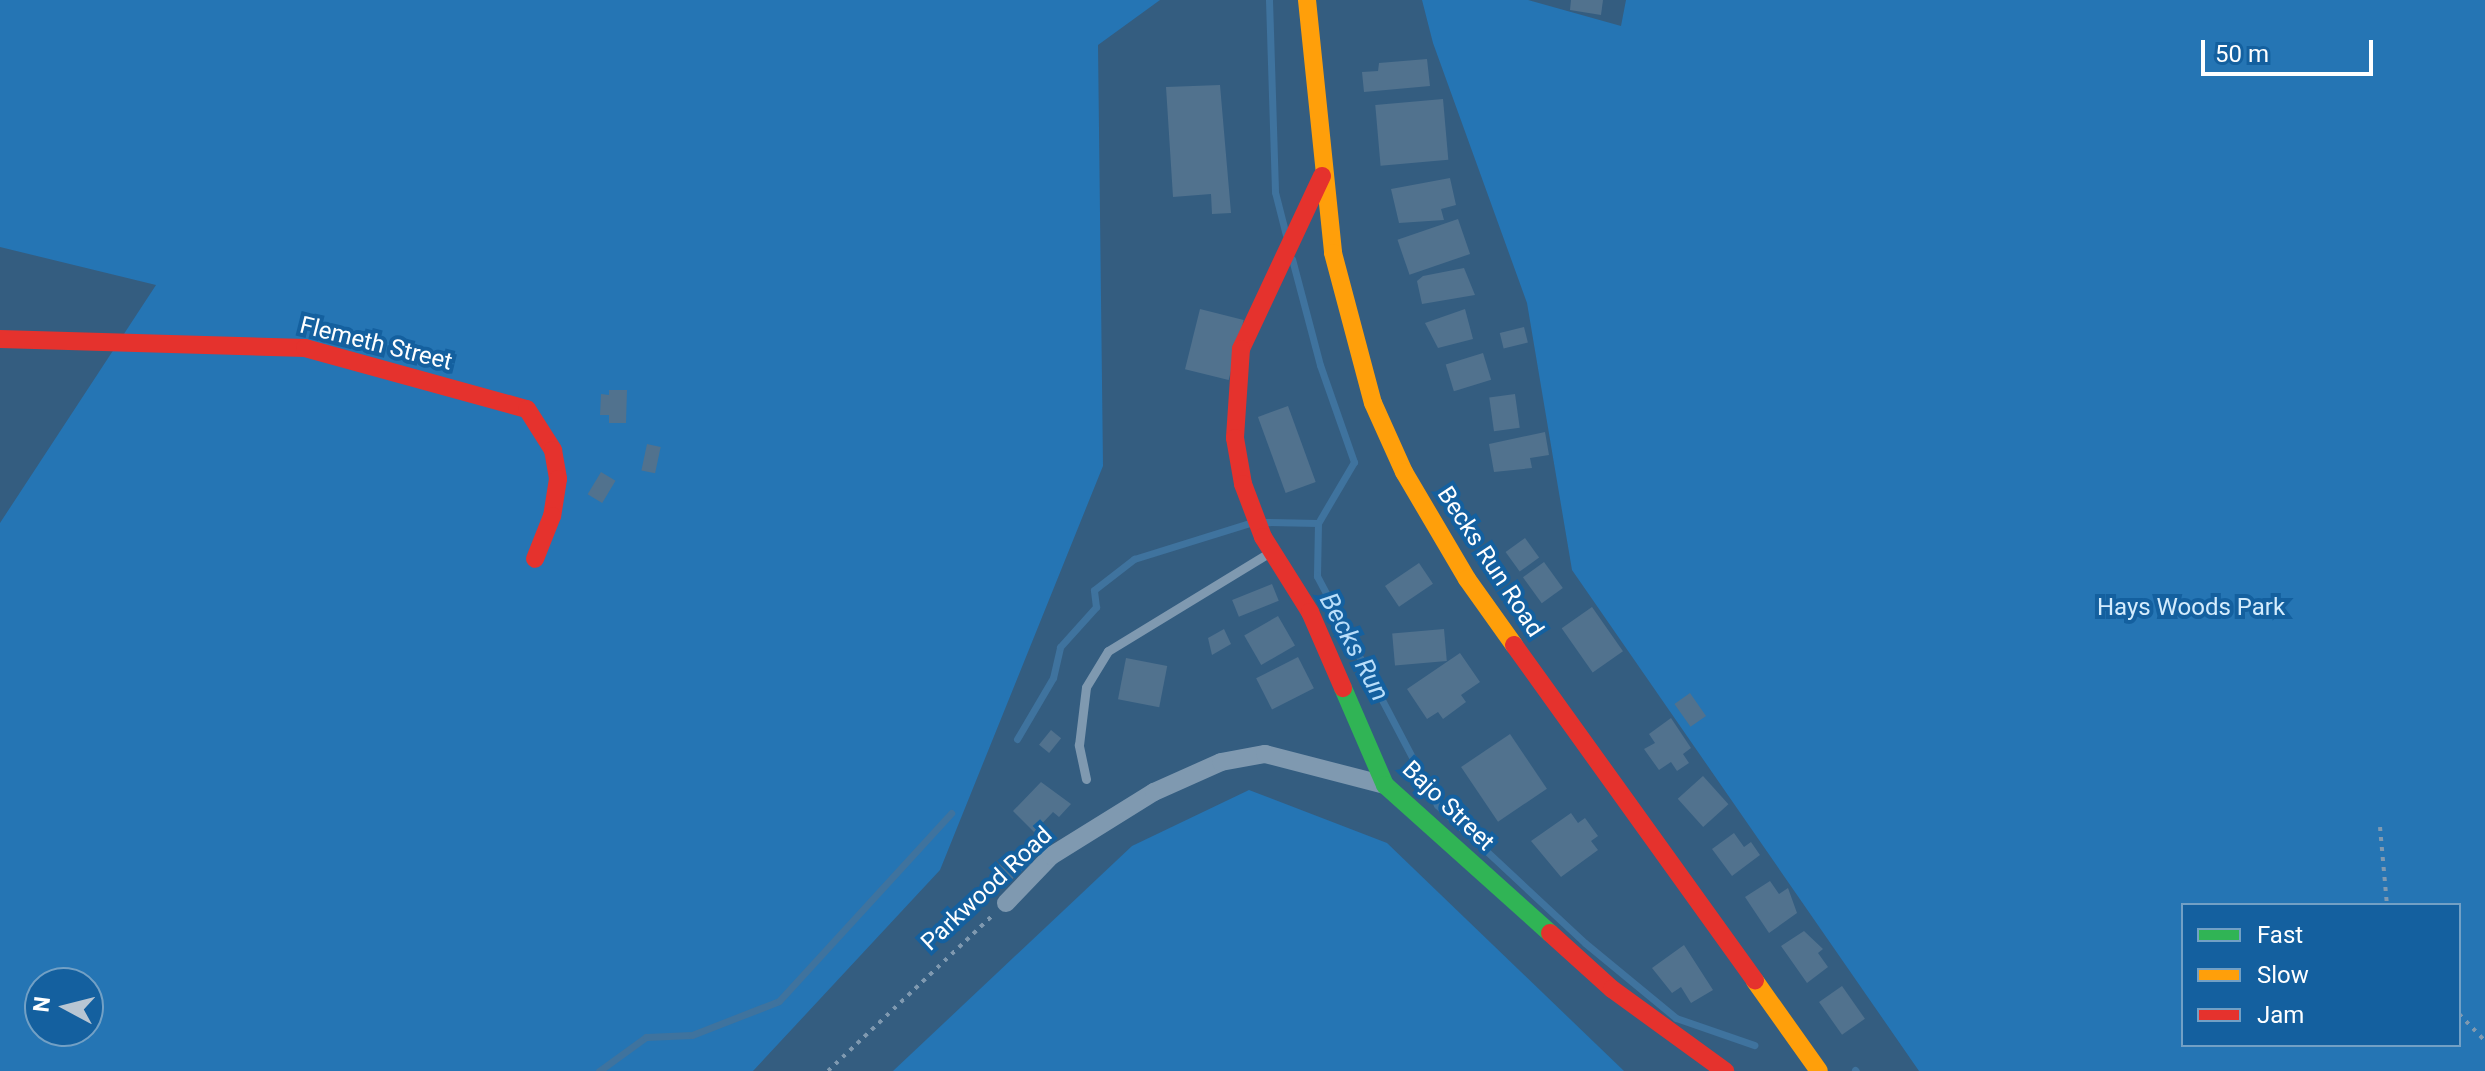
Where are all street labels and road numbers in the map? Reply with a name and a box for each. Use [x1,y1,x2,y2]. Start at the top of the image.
street label: Flemeth Street [297,311,455,377]
street label: Becks Run Road [1431,482,1549,642]
street label: Bajo Street [1396,755,1500,857]
street label: Parkwood Road [916,821,1058,957]

